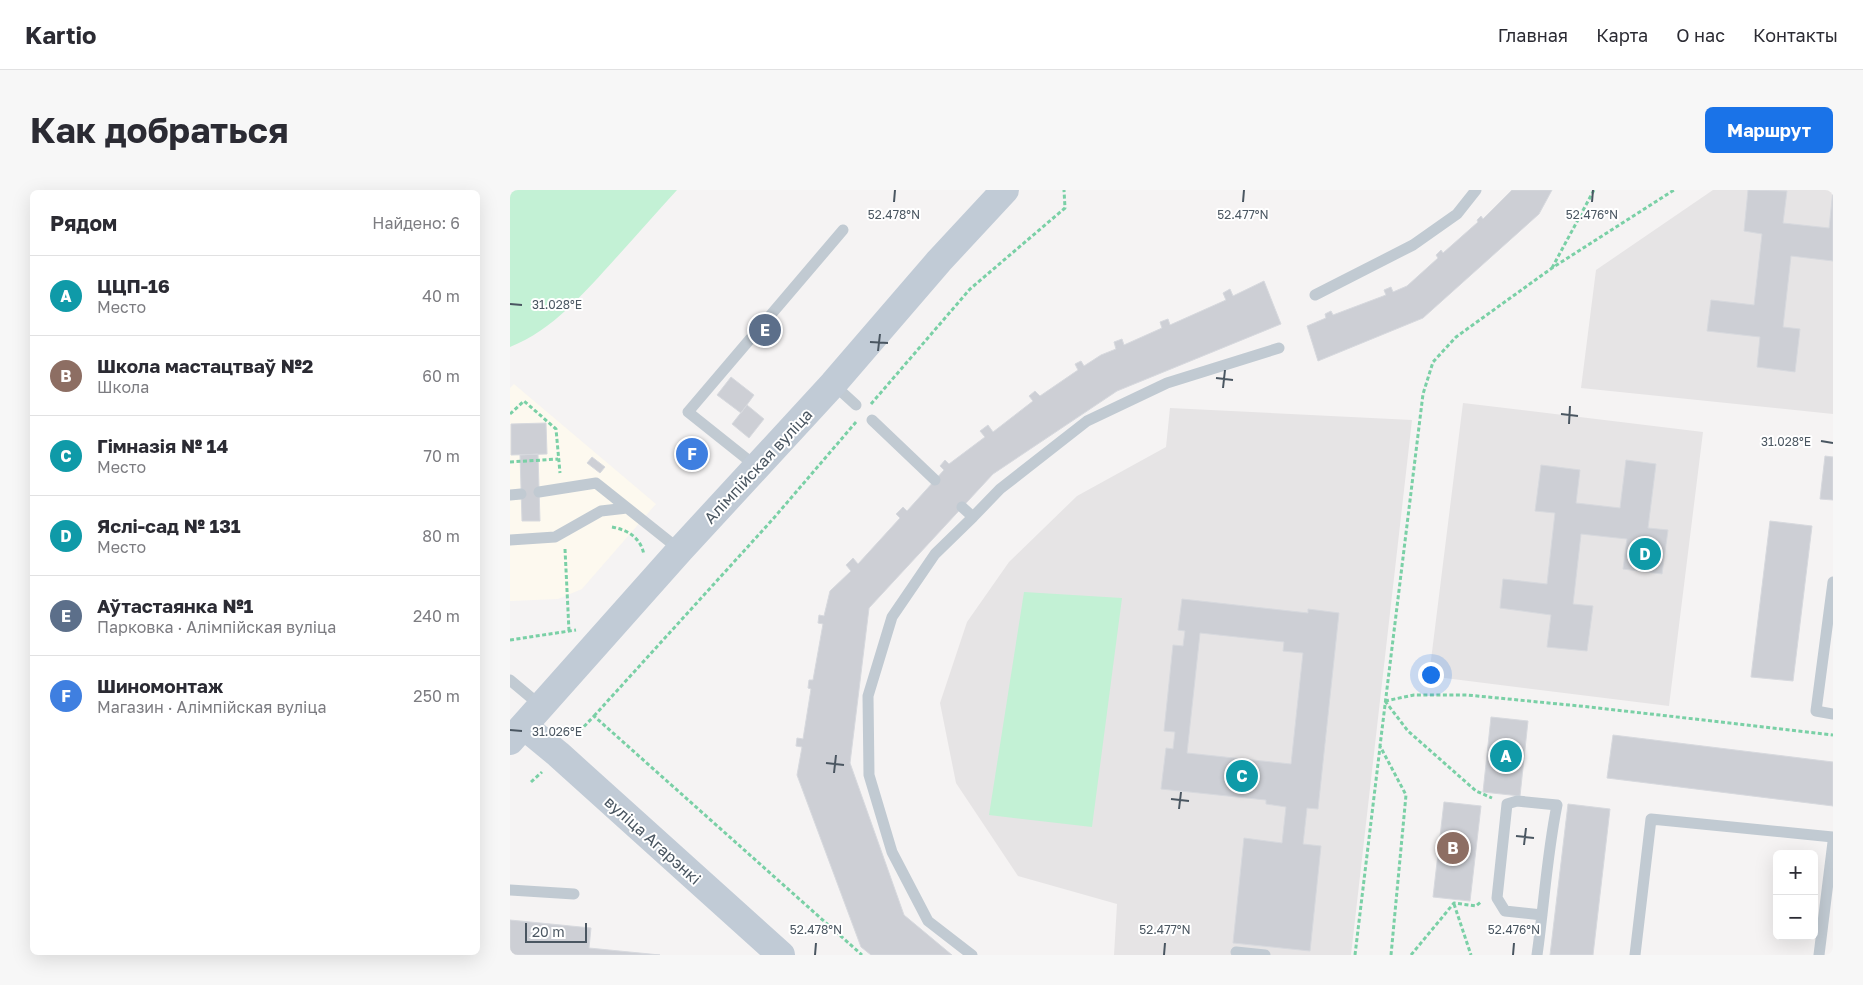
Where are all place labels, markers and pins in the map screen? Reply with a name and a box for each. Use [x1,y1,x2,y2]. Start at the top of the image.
pin: E [749,311,781,349]
pin: F [676,435,708,473]
pin: D [1629,535,1661,573]
pin: A [1490,737,1522,775]
pin: C [1226,757,1258,795]
pin: B [1437,829,1469,867]

